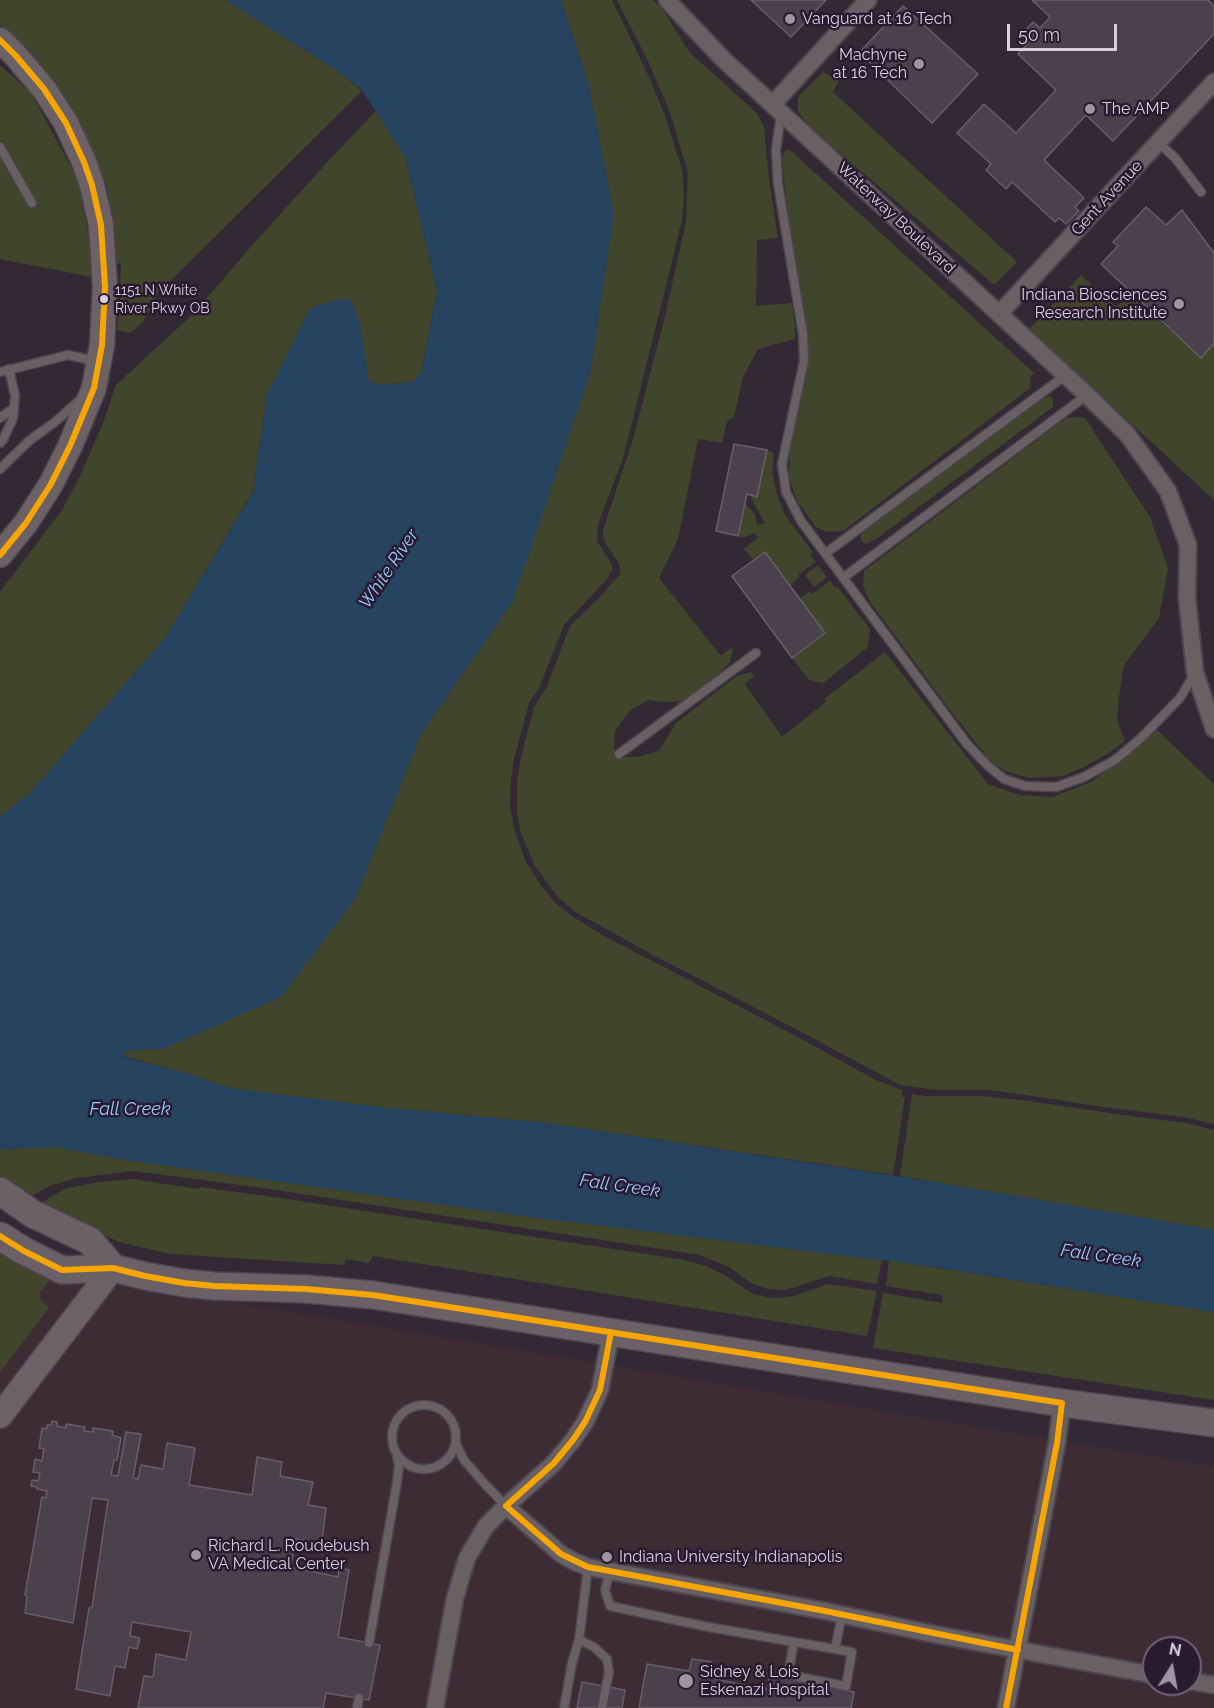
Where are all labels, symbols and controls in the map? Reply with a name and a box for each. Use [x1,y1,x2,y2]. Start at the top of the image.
place label: Vanguard at 16 Tech [802,9,952,29]
marker: Vanguard at 16 Tech [783,12,797,26]
scale bar [1010,12,1120,50]
text: 50 m [1018,24,1060,45]
place label: Machyne at 16 Tech [833,45,907,83]
marker: Machyne at 16 Tech [912,57,926,71]
place label: The AMP [1102,99,1169,119]
marker: The AMP [1083,102,1097,116]
street label: Gent Avenue [1067,156,1147,240]
street label: Waterway Boulevard [833,158,959,278]
place label: 1151 N White River Pkwy OB [115,283,210,316]
place label: Indiana Biosciences Research Institute [1021,285,1167,323]
marker: 1151 N White River Pkwy OB [98,293,110,305]
marker: Indiana Biosciences Research Institute [1172,297,1186,311]
water label: White River [355,525,423,613]
water label: Fall Creek [89,1099,171,1121]
water label: Fall Creek [578,1170,662,1202]
water label: Fall Creek [1059,1240,1143,1272]
place label: Richard L. Roudebush VA Medical Center [208,1536,370,1574]
place label: Indiana University Indianapolis [619,1547,842,1567]
marker: Richard L. Roudebush VA Medical Center [189,1548,203,1562]
marker: Indiana University Indianapolis [600,1550,614,1564]
north arrow [1142,1636,1202,1696]
text: N [1167,1639,1183,1660]
place label: Sidney & Lois Eskenazi Hospital [700,1662,829,1700]
marker: Sidney & Lois Eskenazi Hospital [677,1672,695,1690]

